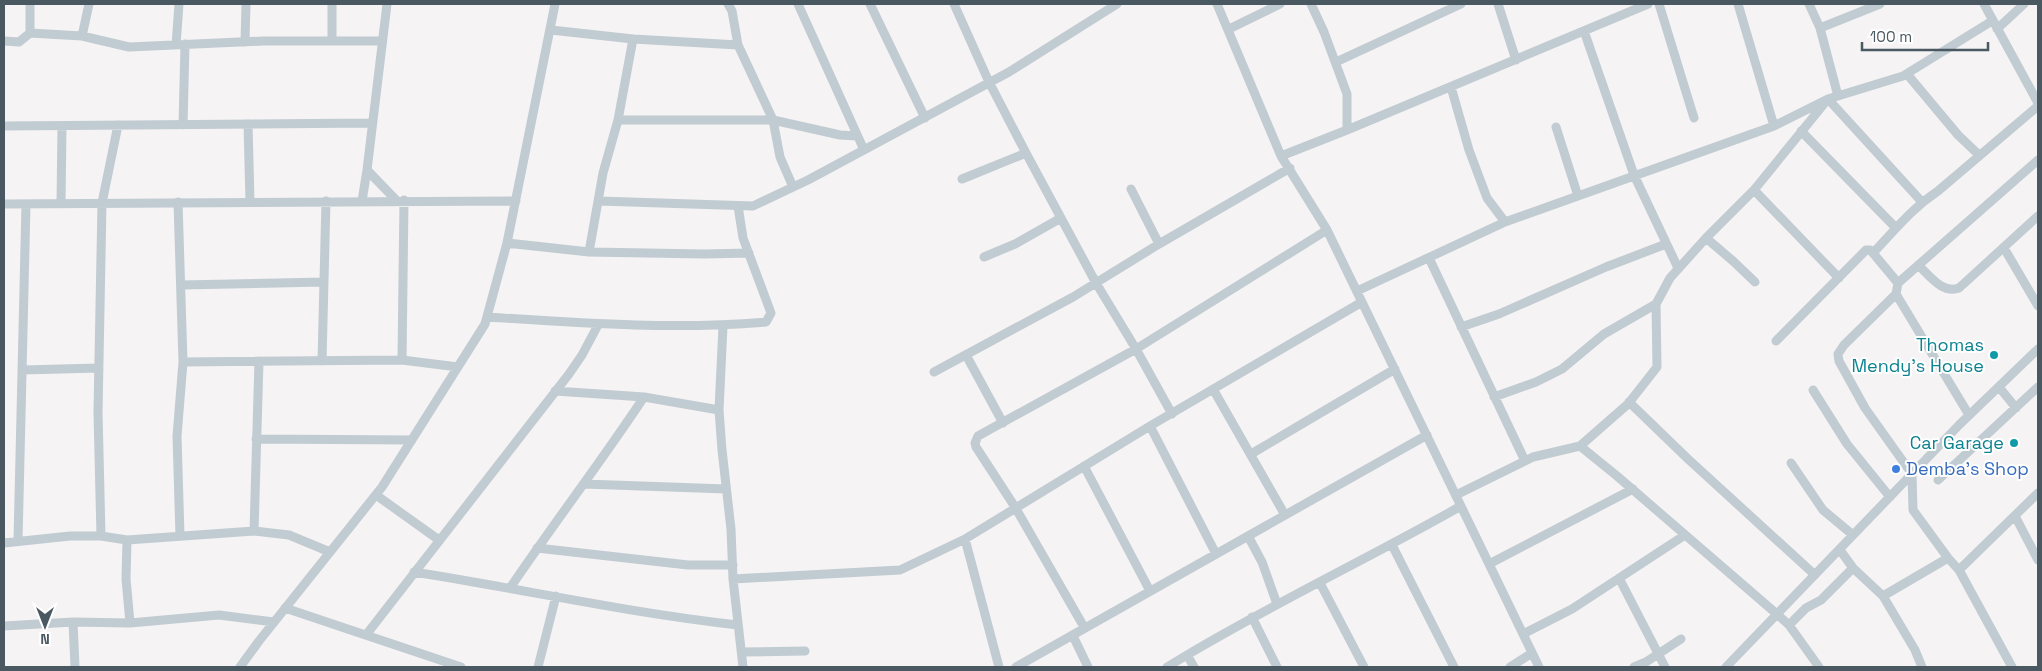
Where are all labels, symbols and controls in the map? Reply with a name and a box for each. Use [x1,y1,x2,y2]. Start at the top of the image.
scale bar [1862,20,1988,52]
text: 100 m [1870,27,1912,46]
place label: Thomas Mendy's House [1851,333,1984,377]
marker: Thomas Mendy's House [1988,349,2000,361]
place label: Car Garage [1910,431,2004,454]
marker: Car Garage [2008,437,2020,449]
place label: Demba's Shop [1906,457,2029,480]
marker: Demba's Shop [1890,463,1902,475]
north arrow [20,601,70,651]
text: N [40,630,50,648]

